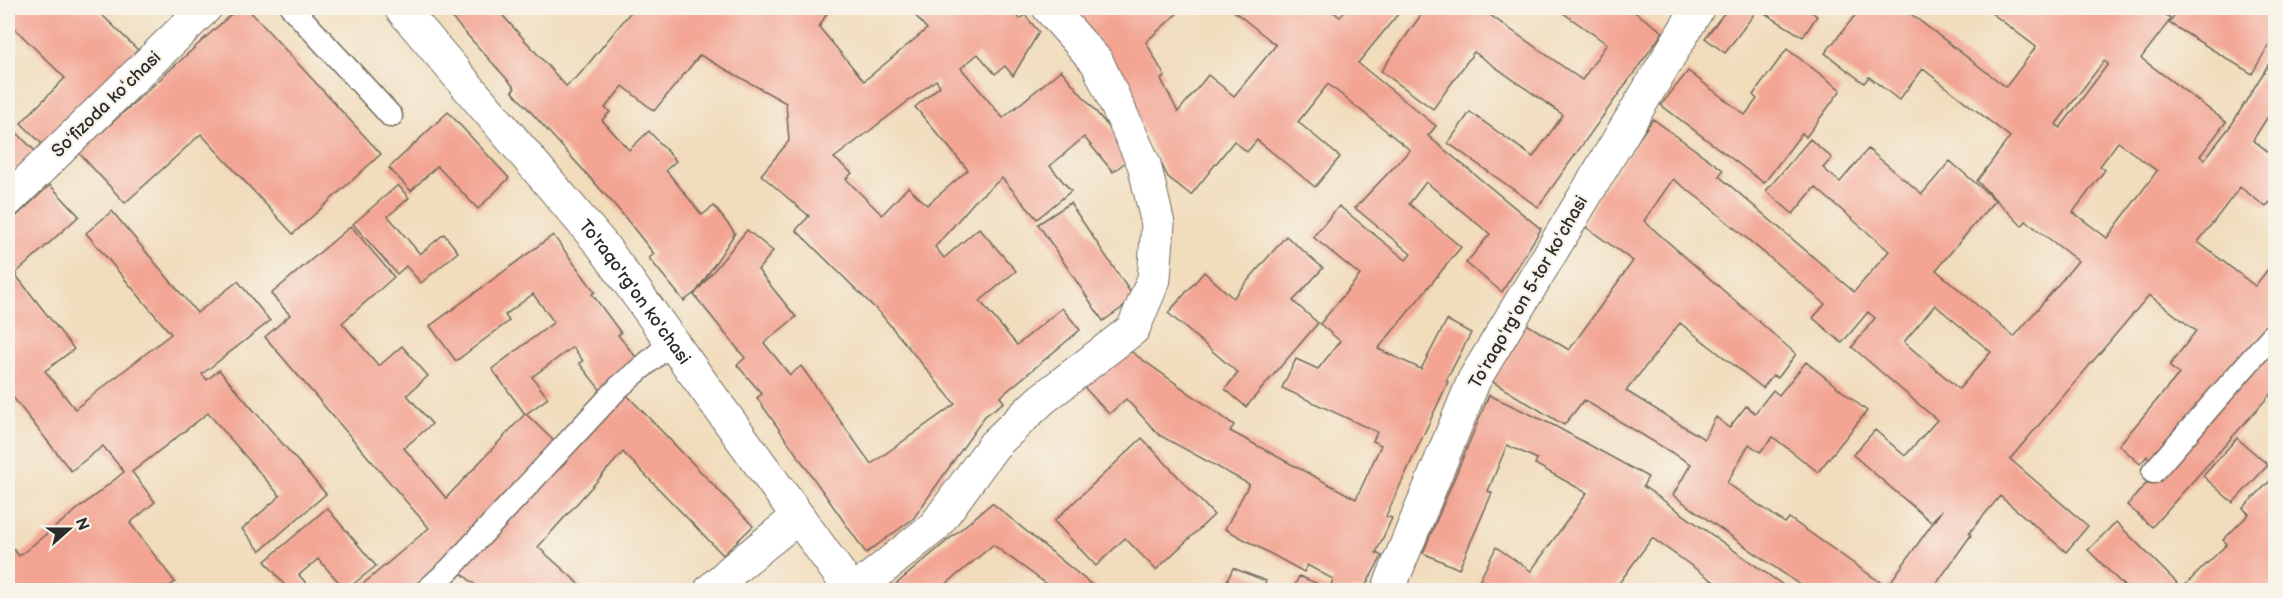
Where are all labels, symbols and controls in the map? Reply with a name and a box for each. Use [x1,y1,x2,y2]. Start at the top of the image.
street label: Soʻfizoda koʻchasi [47,47,165,162]
street label: Toʻraqoʻrgʻon 5-tor koʻchasi [1465,192,1592,392]
street label: To'raqo'rg'on ko'chasi [574,216,695,369]
north arrow [39,499,99,559]
text: N [71,515,93,533]

